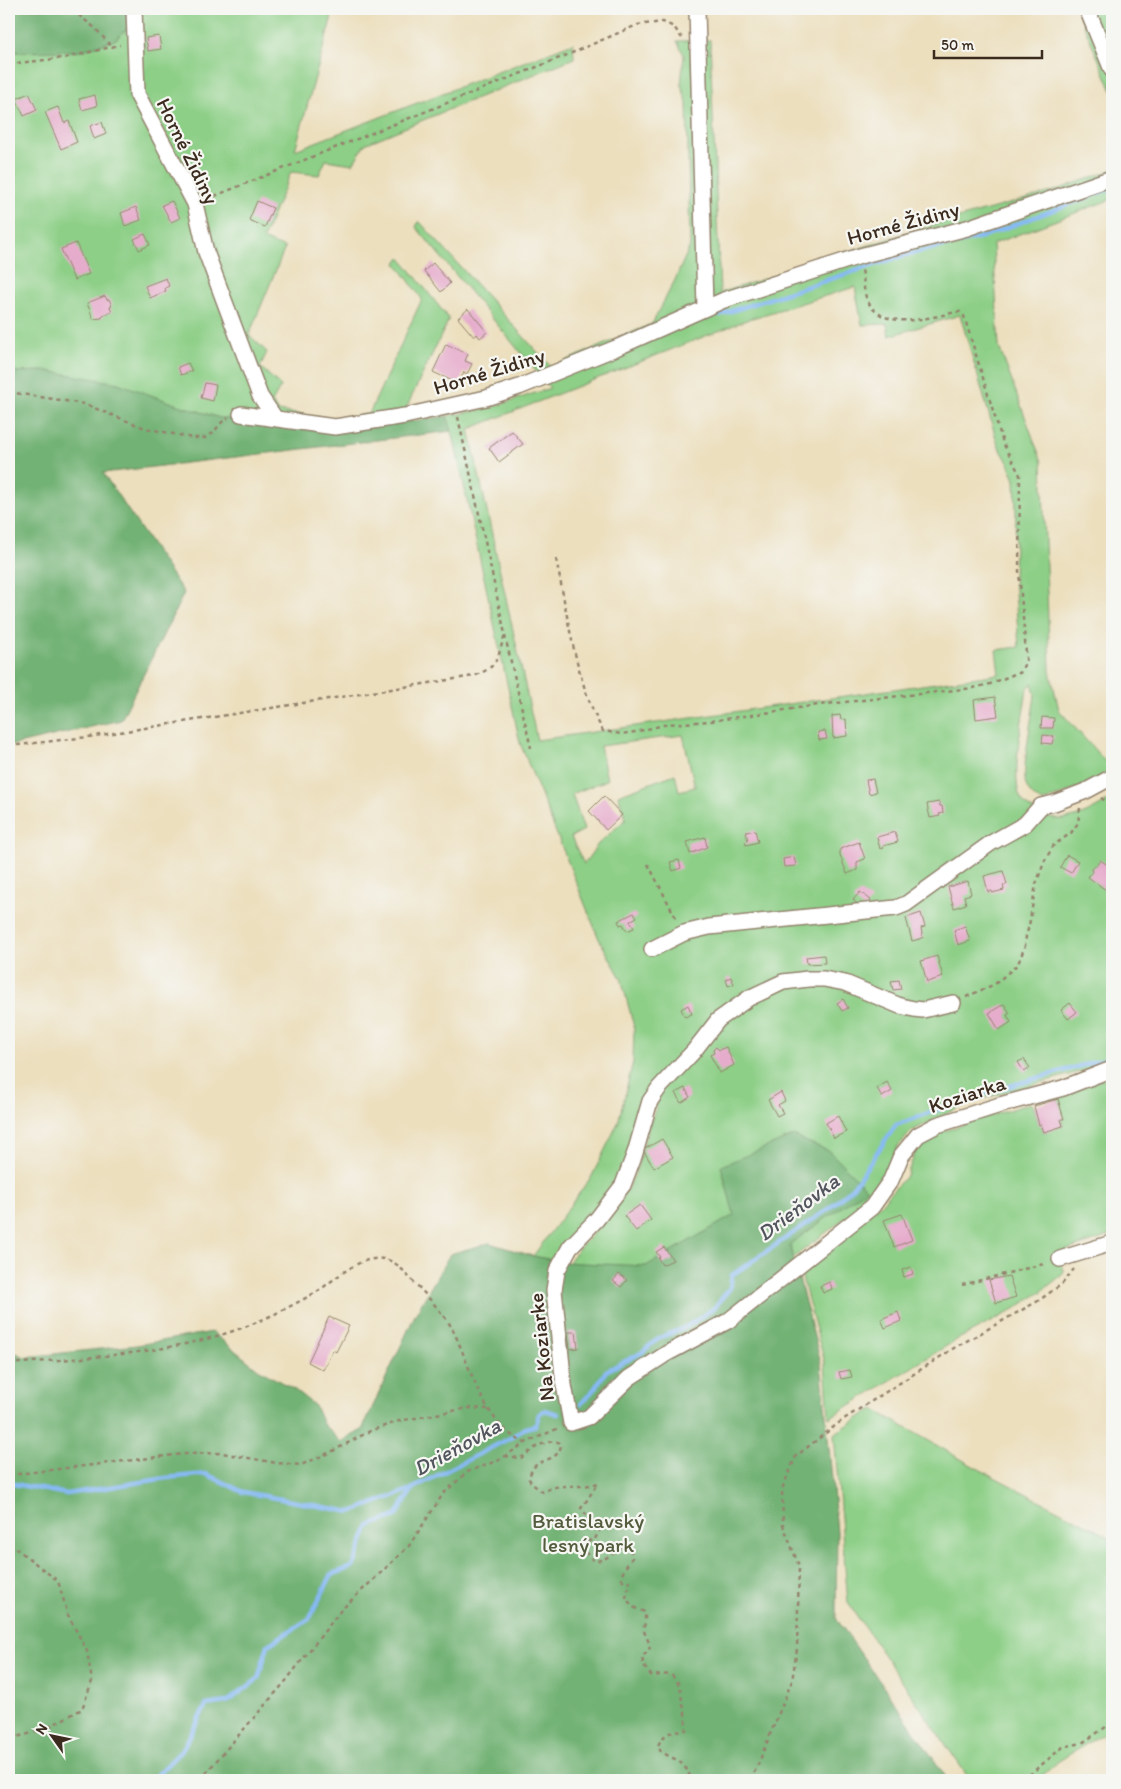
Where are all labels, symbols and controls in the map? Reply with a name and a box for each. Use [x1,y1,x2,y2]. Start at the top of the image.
scale bar [934,28,1041,60]
text: 50 m [941,36,974,54]
street label: Horné Židiny [151,94,225,208]
street label: Horné Židiny [844,196,962,250]
street label: Horné Židiny [430,342,548,400]
street label: Koziarka [925,1070,1009,1118]
water label: Drieňovka [752,1167,845,1247]
street label: Na Koziarke [523,1292,559,1402]
water label: Drieňovka [408,1412,506,1482]
park label: Bratislavský lesný park [532,1508,644,1557]
north arrow [28,1712,78,1762]
text: N [32,1721,51,1738]

